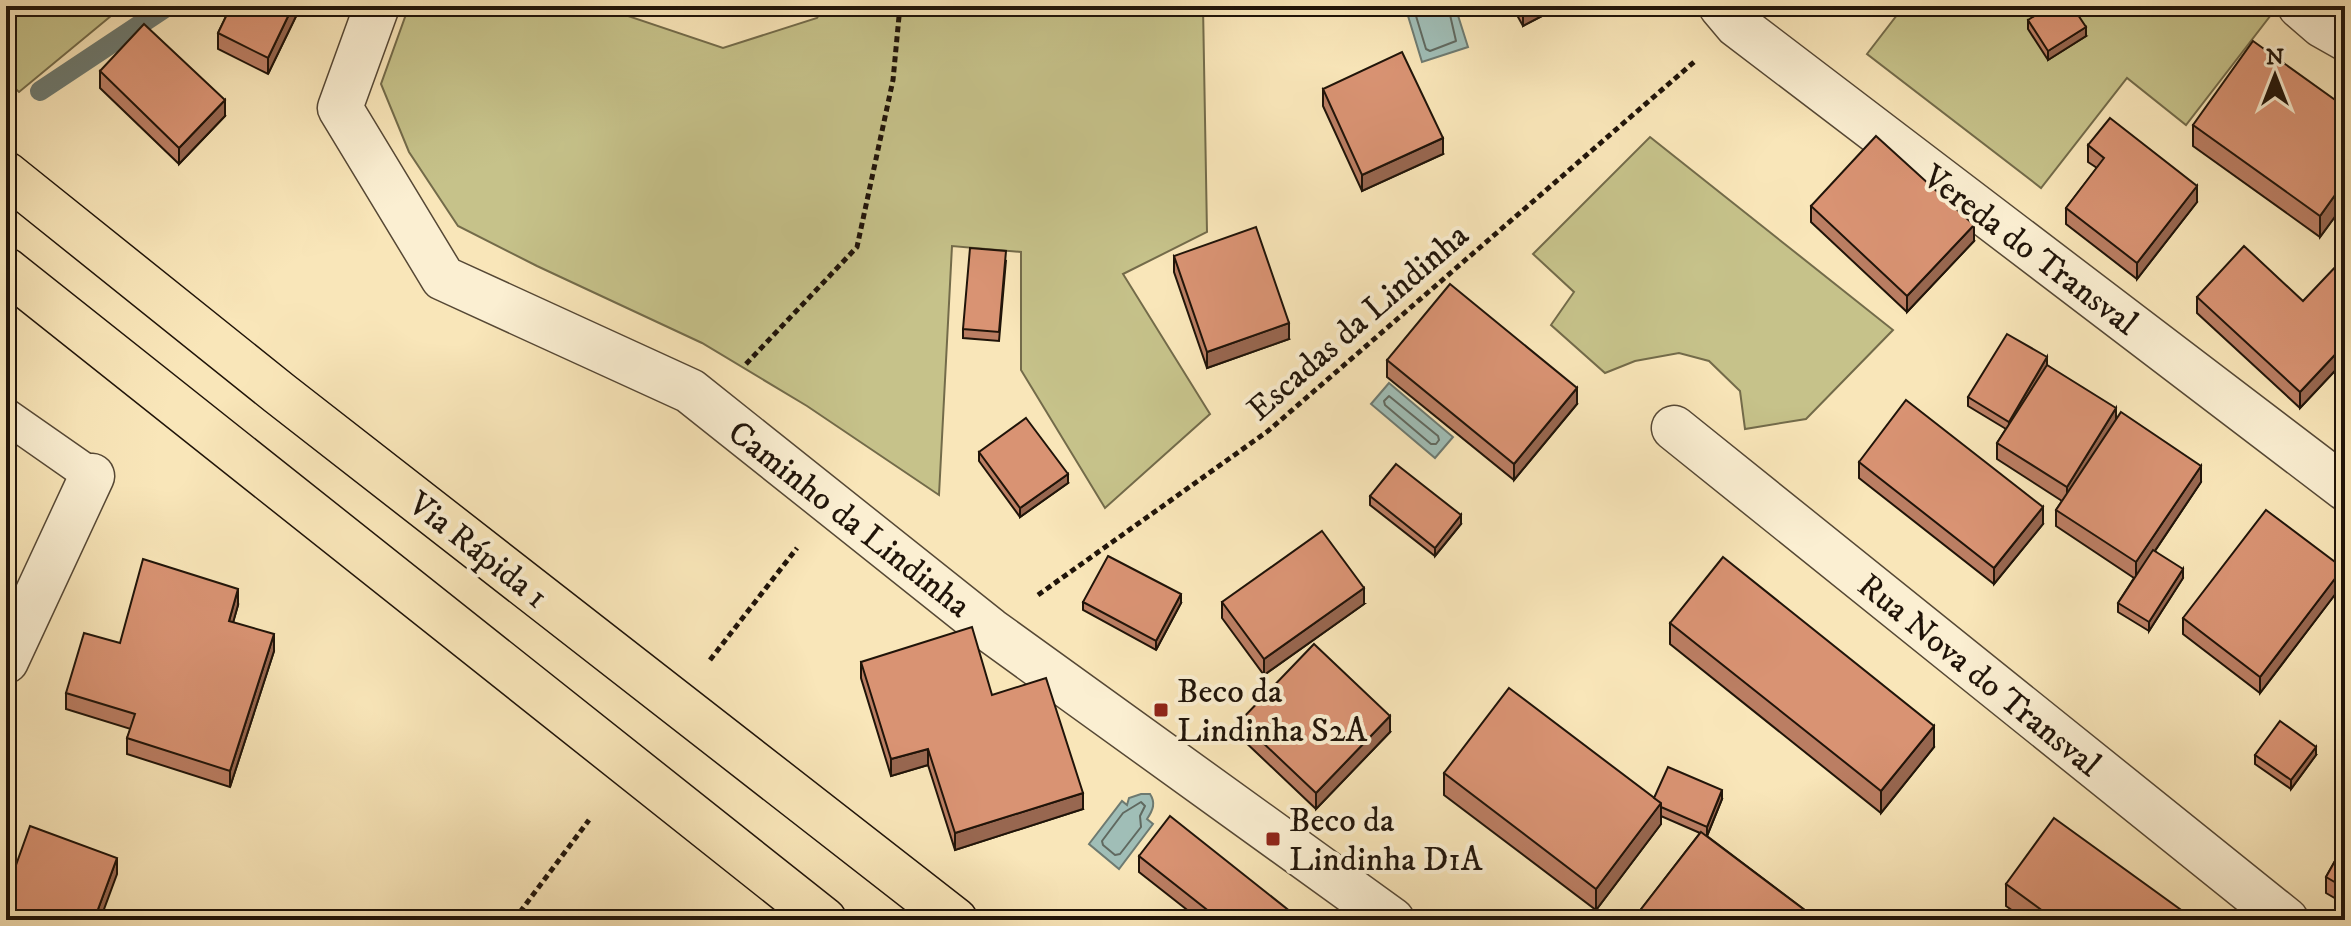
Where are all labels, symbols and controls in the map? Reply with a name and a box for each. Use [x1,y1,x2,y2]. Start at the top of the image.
north arrow [2235,36,2315,116]
text: N [2266,44,2284,71]
street label: Vereda do Transval [1913,156,2146,346]
street label: Escadas da Lindinha [1239,214,1478,430]
street label: Caminho da Lindinha [719,412,979,628]
street label: Via Rápida 1 [399,482,556,618]
street label: Rua Nova do Transval [1849,565,2109,787]
place label: Beco da Lindinha S2A [1177,671,1368,752]
marker: Beco da Lindinha S2A [1152,701,1170,719]
place label: Beco da Lindinha D1A [1289,800,1483,881]
marker: Beco da Lindinha D1A [1264,830,1282,848]

